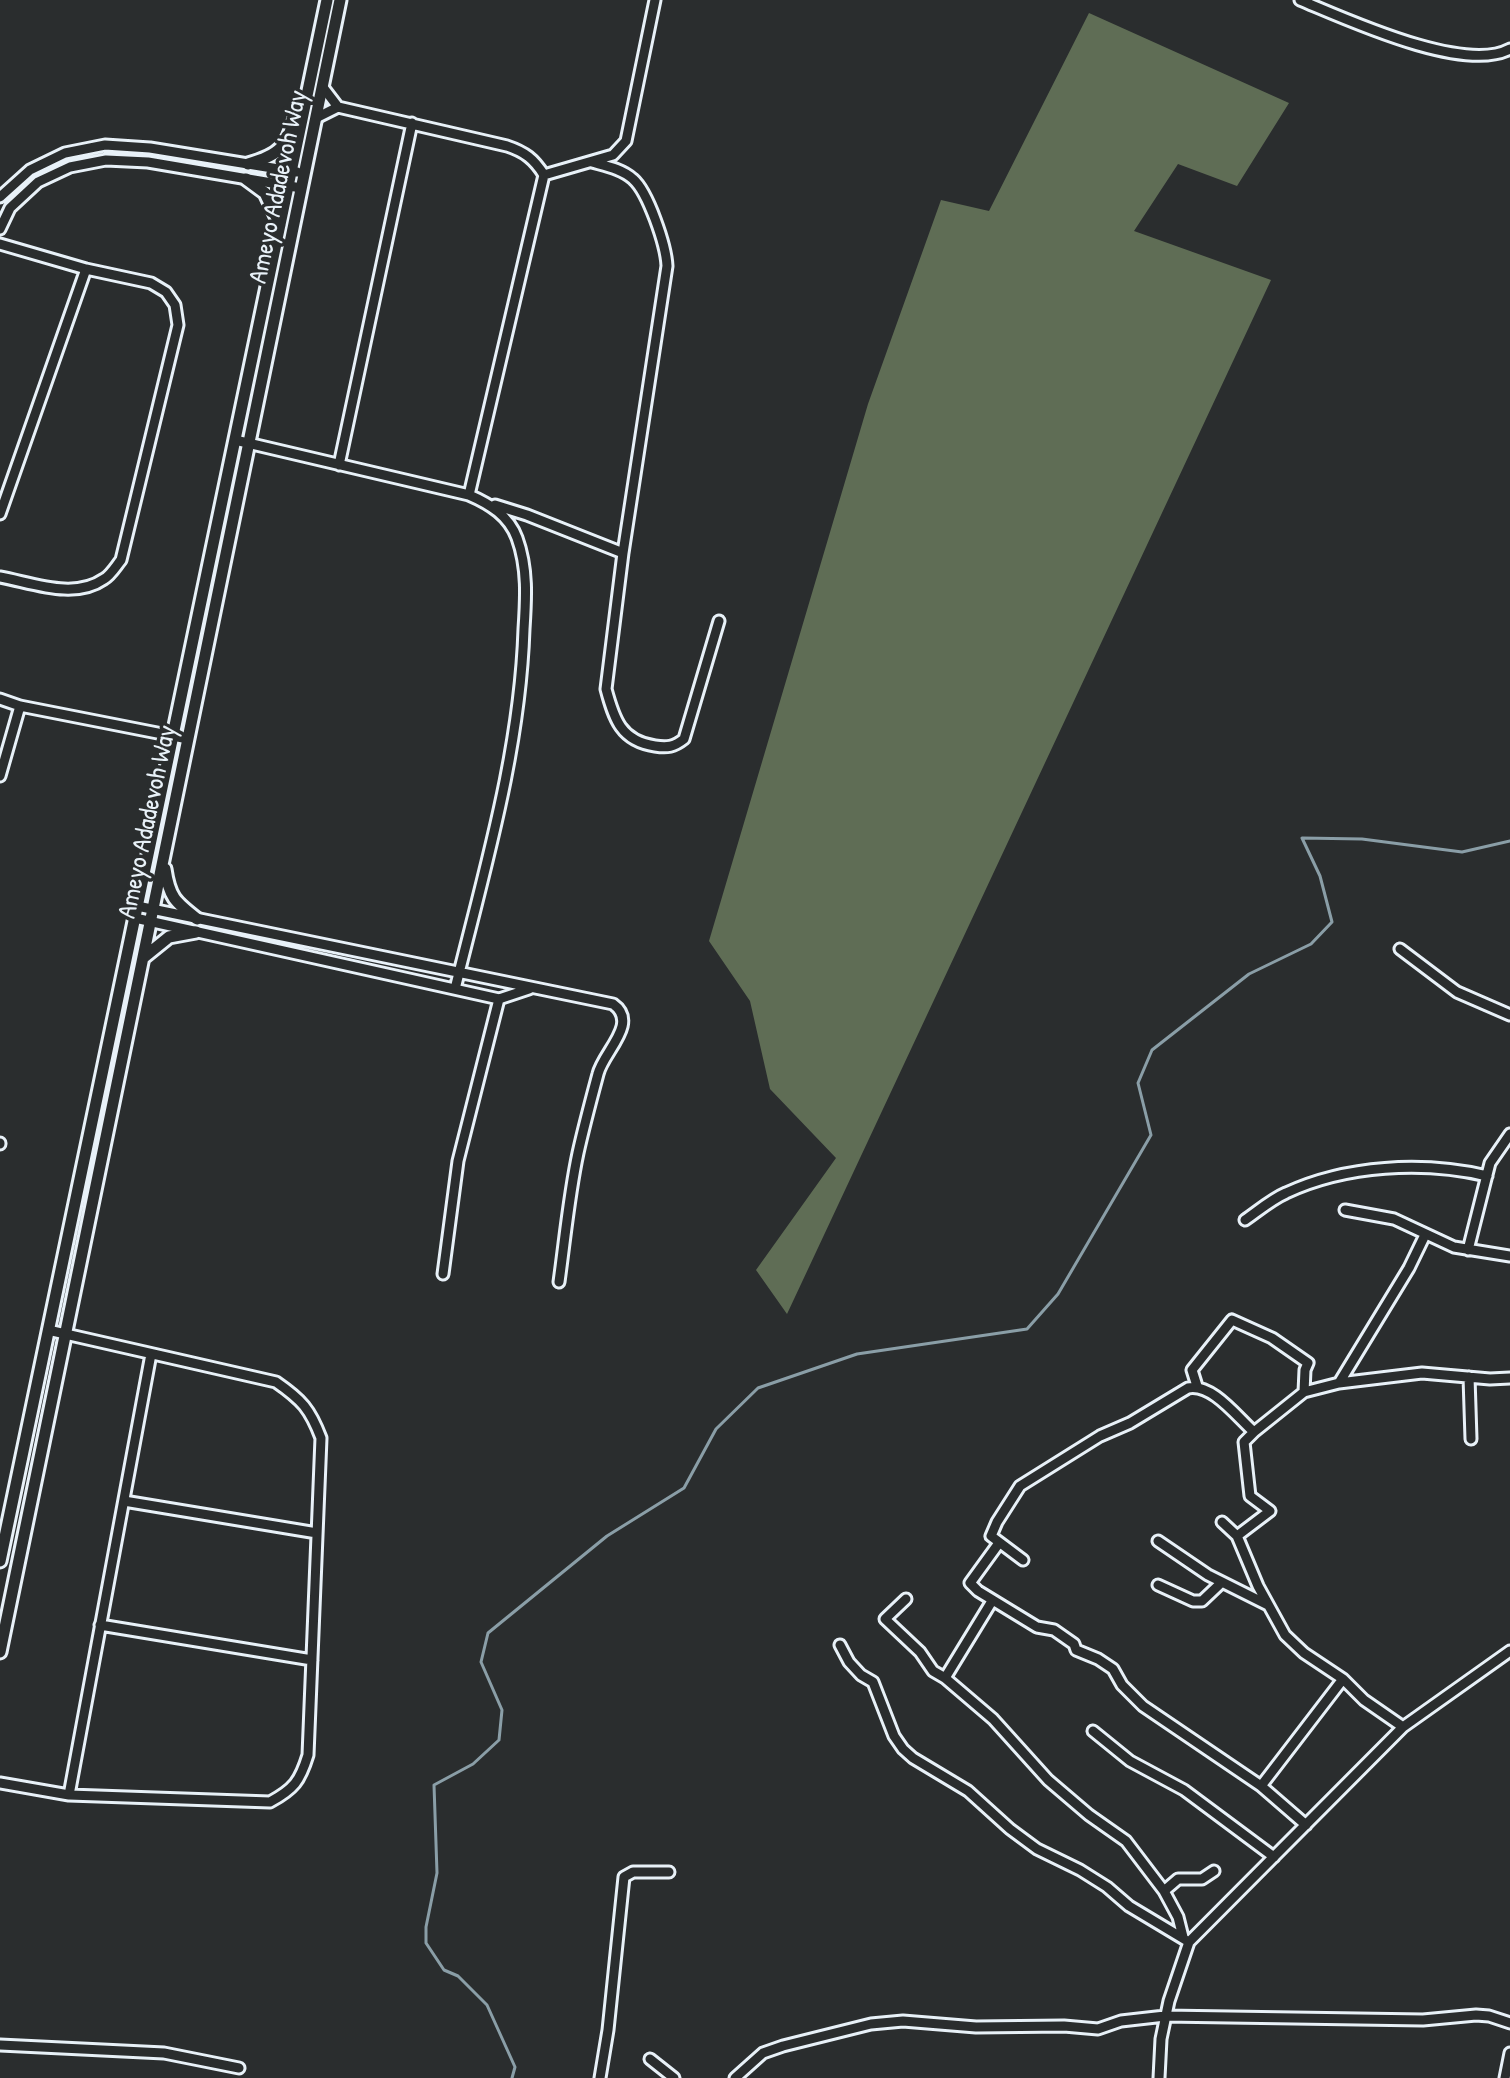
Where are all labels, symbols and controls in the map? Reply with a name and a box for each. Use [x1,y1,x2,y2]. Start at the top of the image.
street label: Ameyo Adadevoh Way [243,88,315,286]
street label: Ameyo Adadevoh Way [112,723,184,921]

